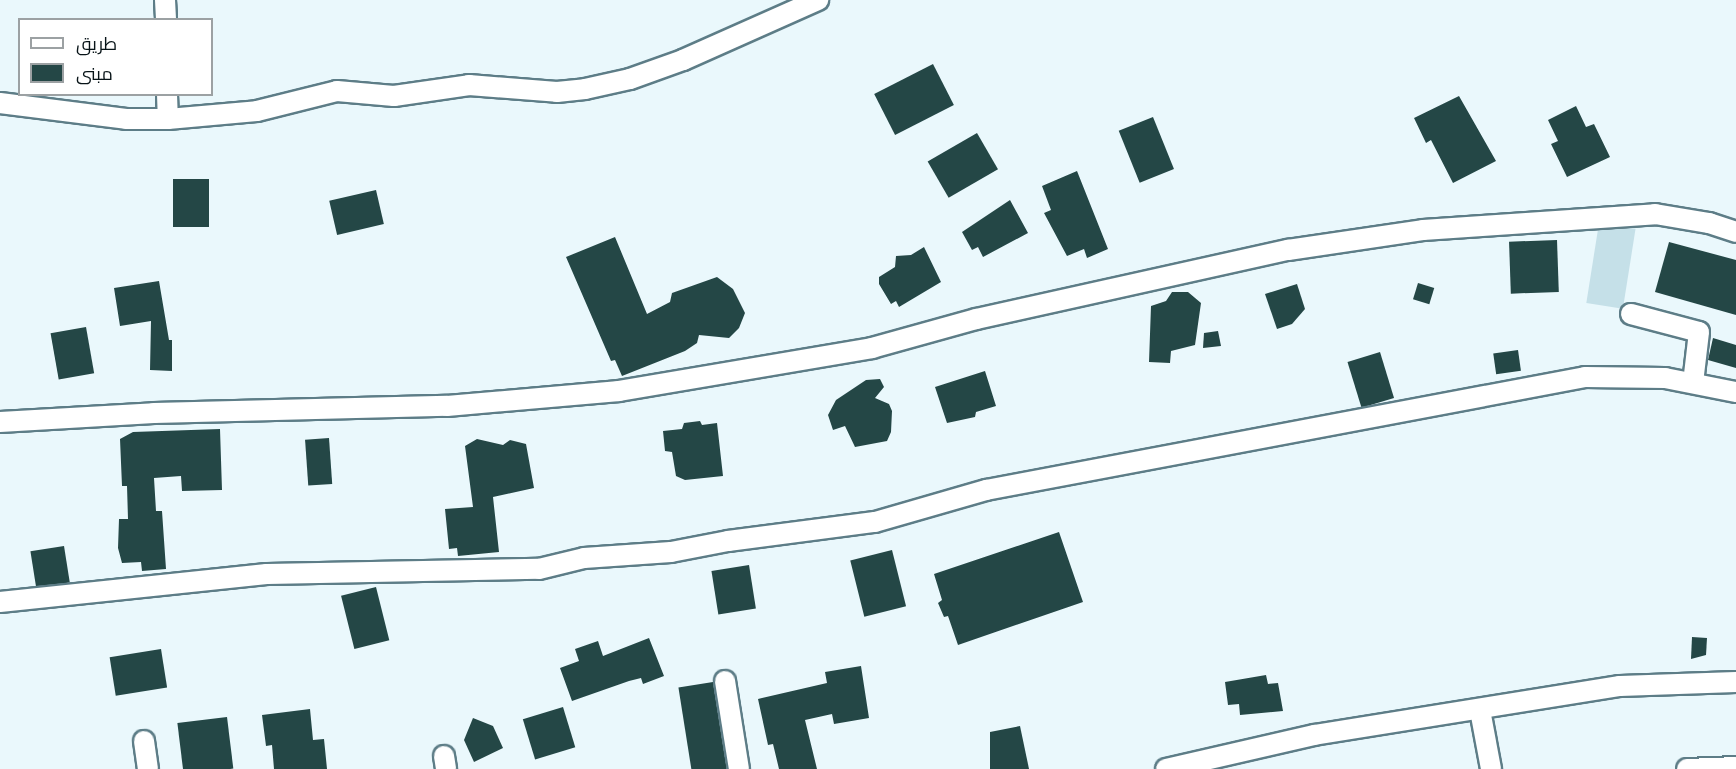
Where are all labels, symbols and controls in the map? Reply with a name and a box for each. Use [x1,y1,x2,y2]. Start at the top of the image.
legend [18,18,213,96]
text: طريق [76,31,117,56]
text: مبنى [76,61,113,86]

